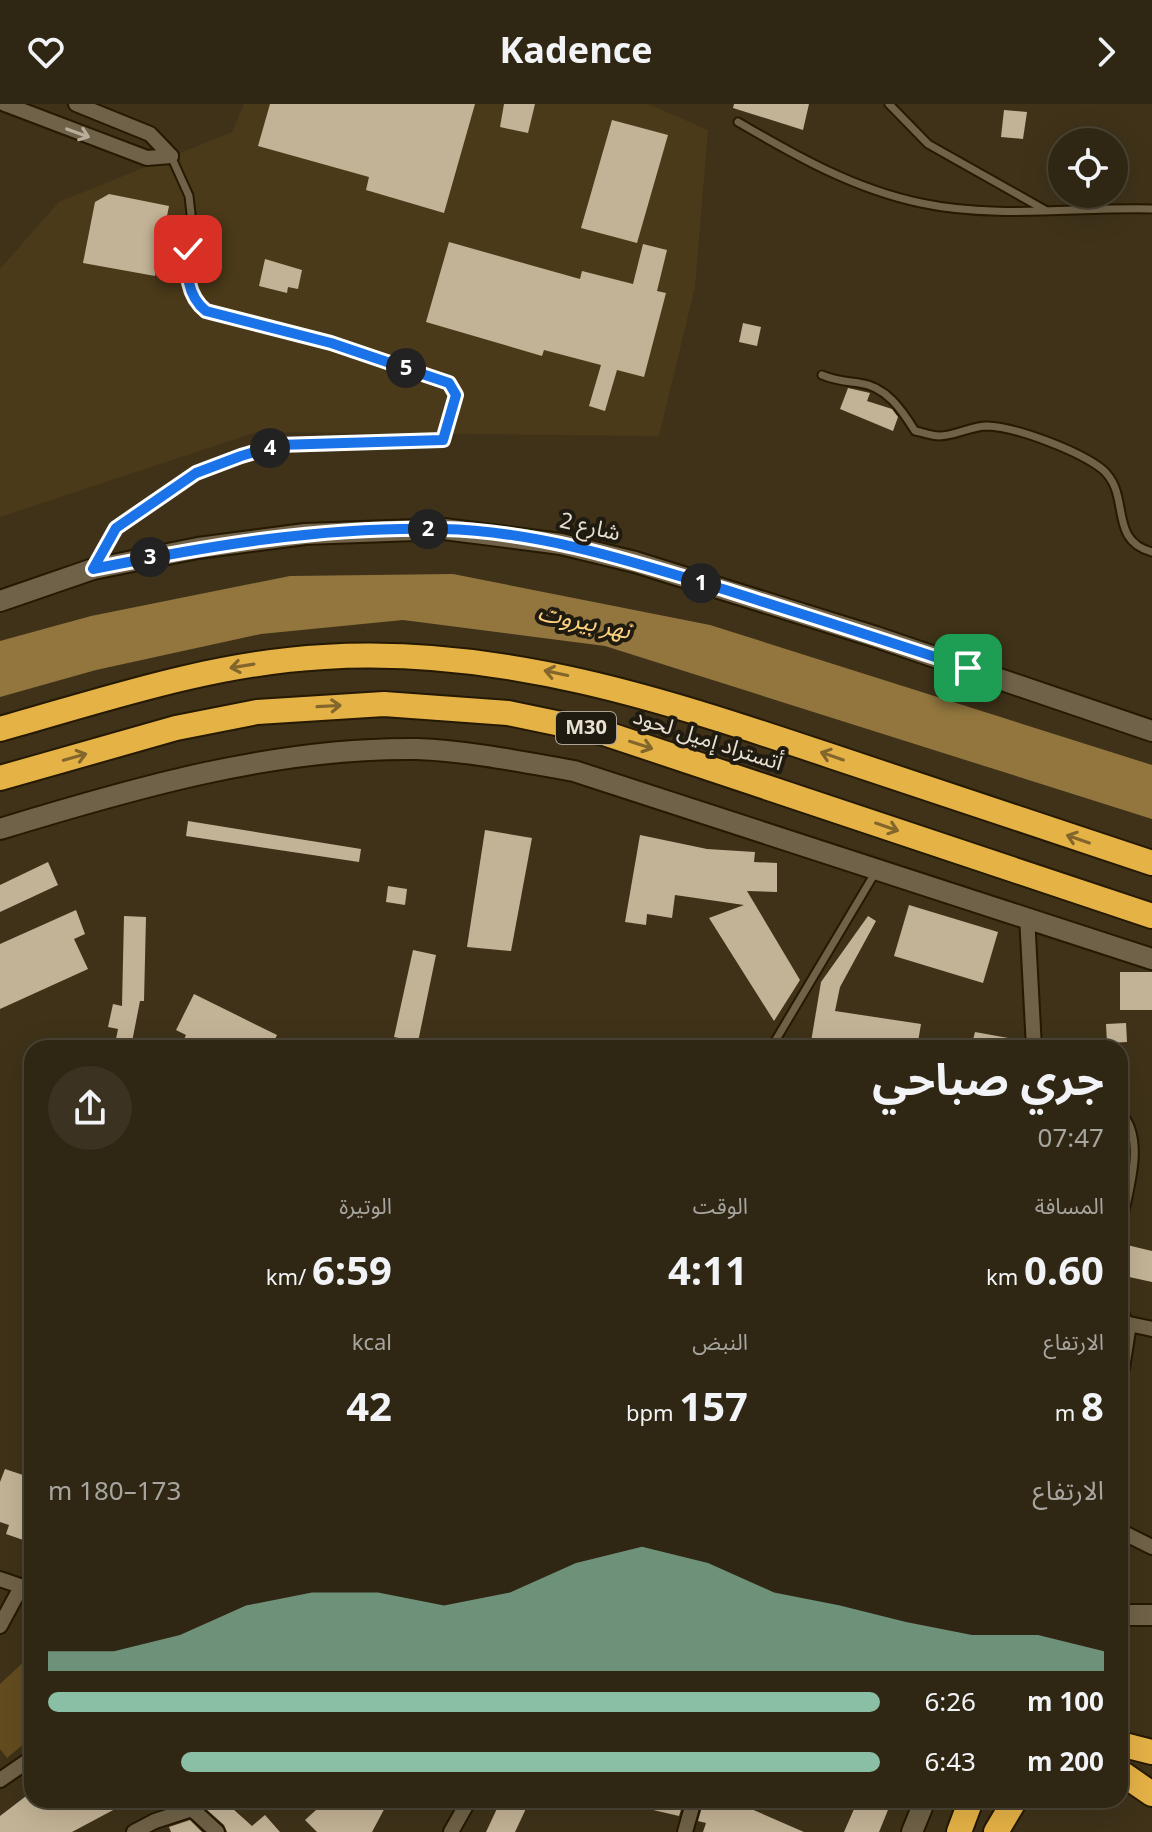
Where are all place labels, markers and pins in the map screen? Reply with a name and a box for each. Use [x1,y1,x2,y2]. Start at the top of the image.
pin [154,215,222,283]
pin: 5 [386,348,426,388]
pin: 4 [250,428,290,468]
pin: 2 [408,509,448,549]
pin: 3 [130,537,170,577]
pin: 1 [681,563,721,603]
pin [934,634,1002,702]

